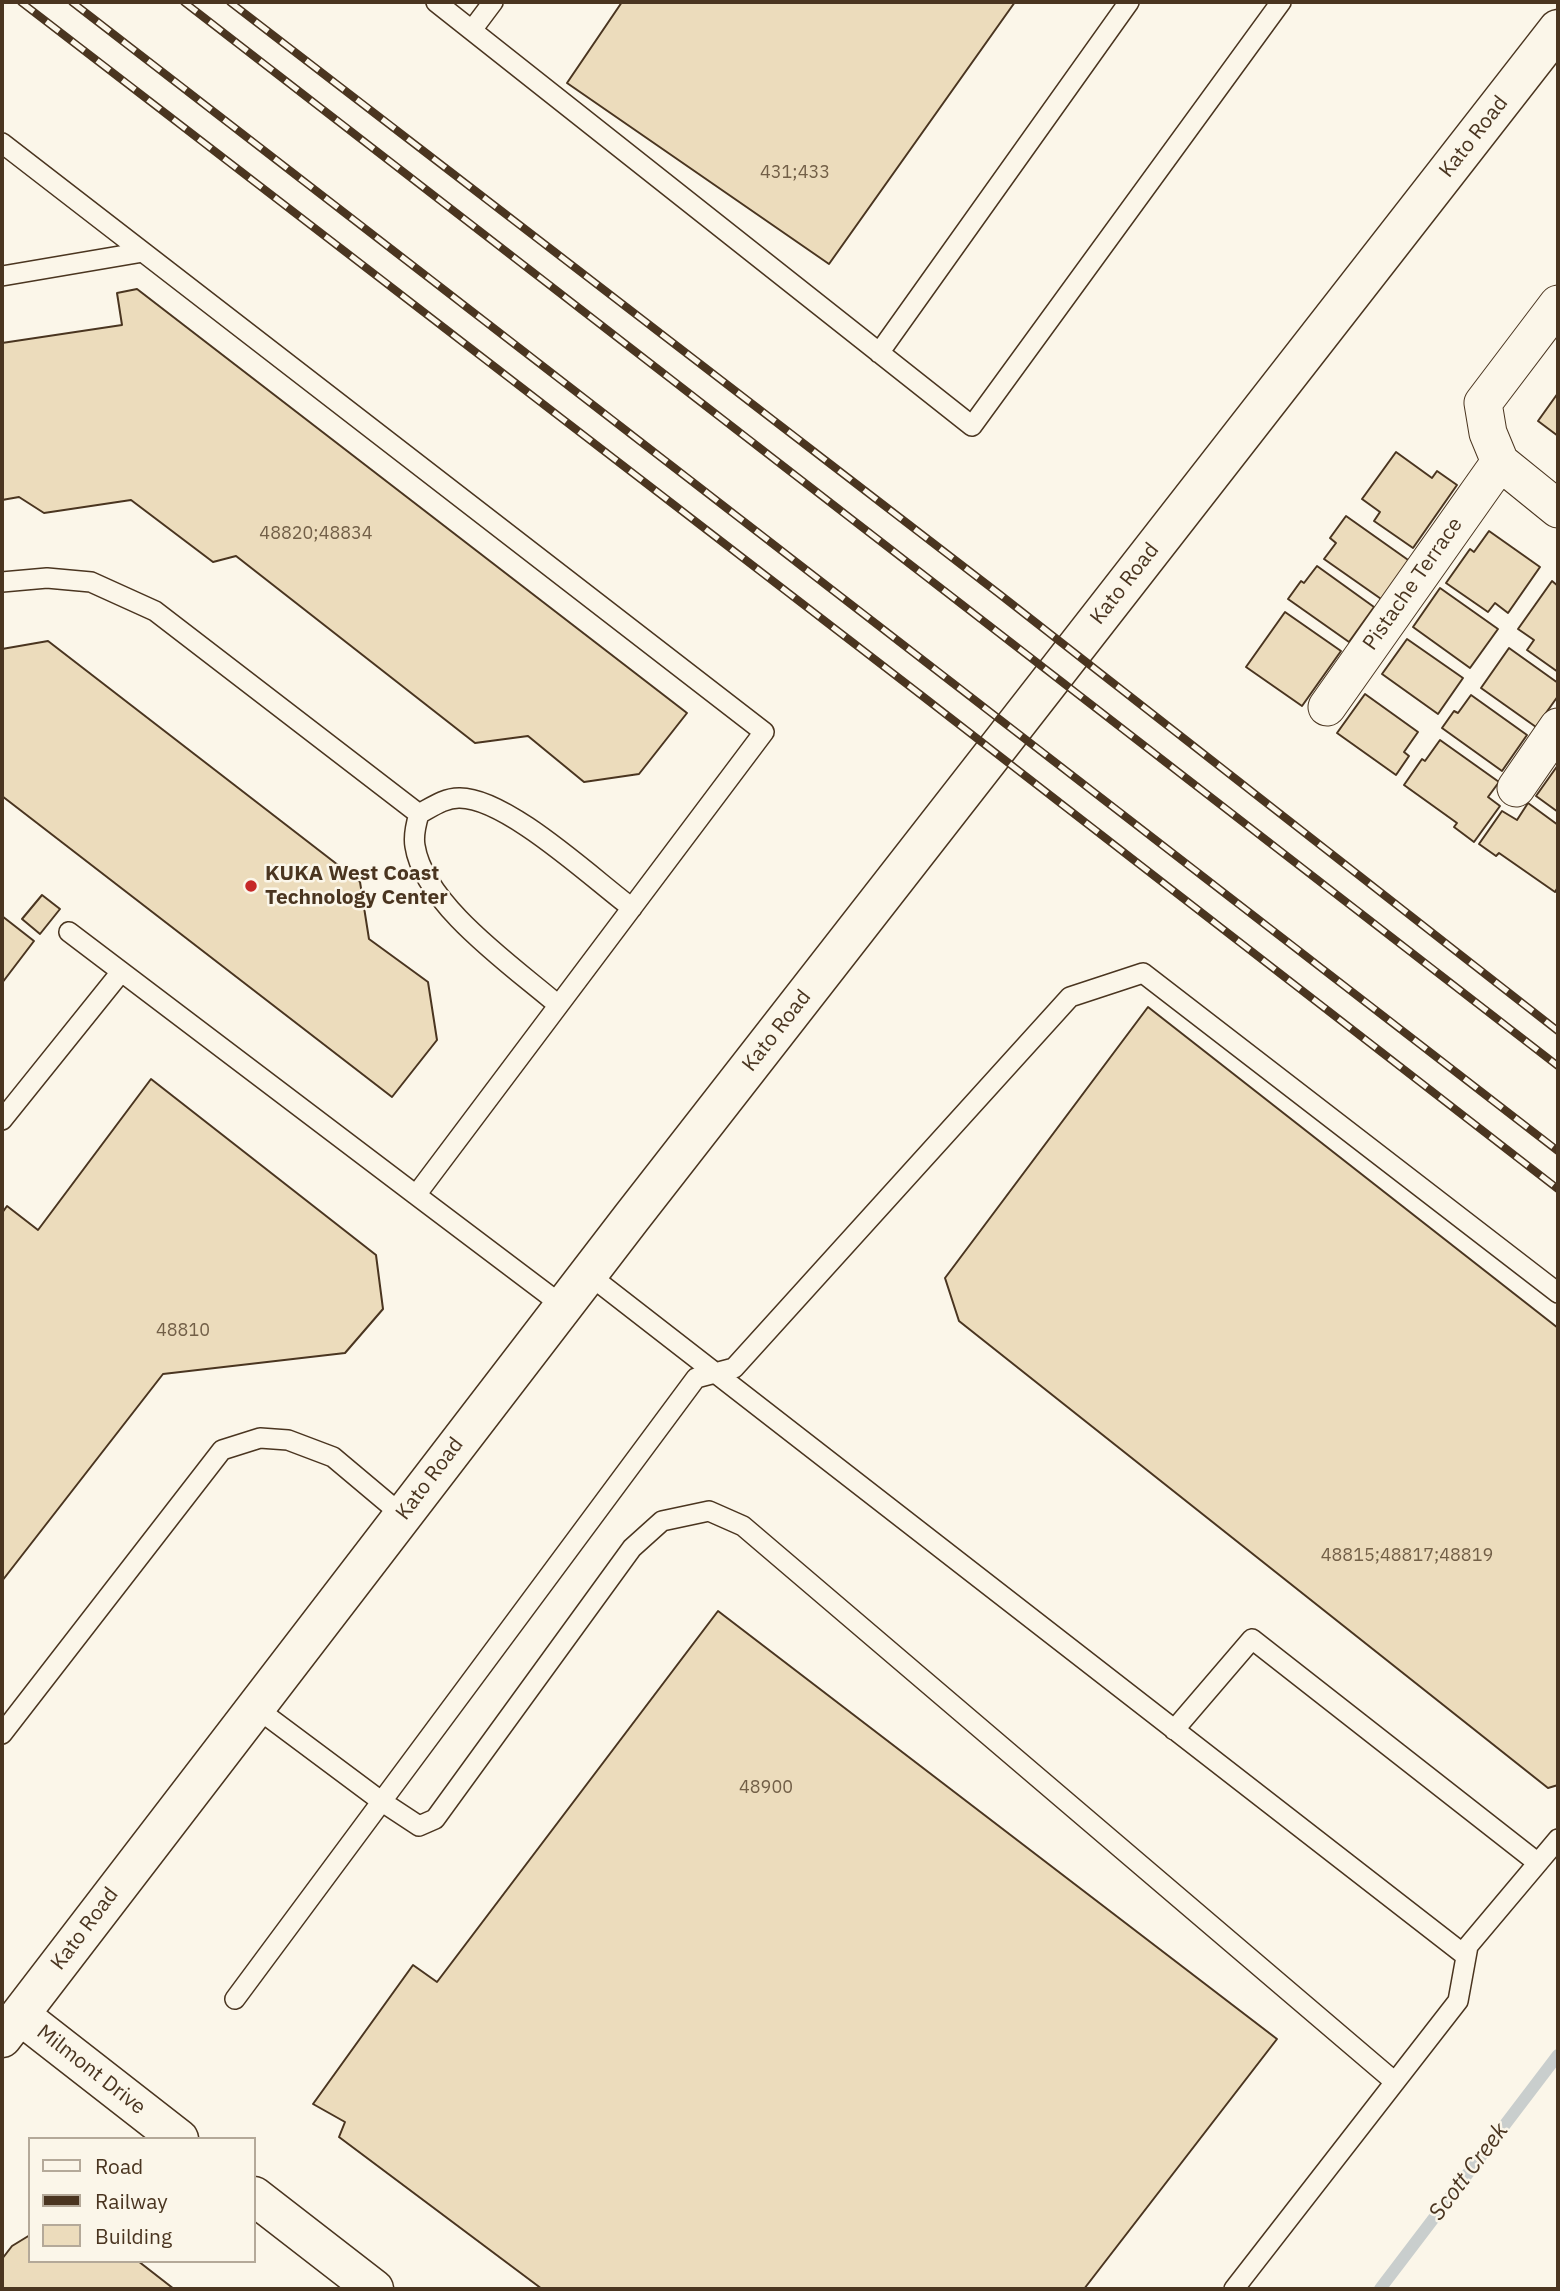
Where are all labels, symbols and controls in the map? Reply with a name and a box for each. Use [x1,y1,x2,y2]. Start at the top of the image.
street label: Kato Road [1434,91,1514,183]
house number: 431;433 [760,162,830,184]
street label: Pistache Terrace [1358,513,1468,655]
house number: 48820;48834 [259,523,373,545]
street label: Kato Road [1085,538,1165,630]
place label: KUKA West Coast Technology Center [265,861,448,911]
marker: KUKA West Coast Technology Center [243,878,259,894]
street label: Kato Road [737,985,817,1077]
house number: 48810 [156,1320,210,1342]
street label: Kato Road [391,1433,469,1525]
house number: 48815;48817;48819 [1321,1545,1493,1567]
house number: 48900 [739,1777,793,1799]
street label: Kato Road [46,1883,124,1975]
street label: Milmont Drive [32,2020,150,2120]
water label: Scott Creek [1424,2118,1514,2226]
legend [28,2137,256,2263]
text: Road [95,2152,143,2180]
text: Railway [95,2187,168,2215]
text: Building [95,2222,172,2250]

